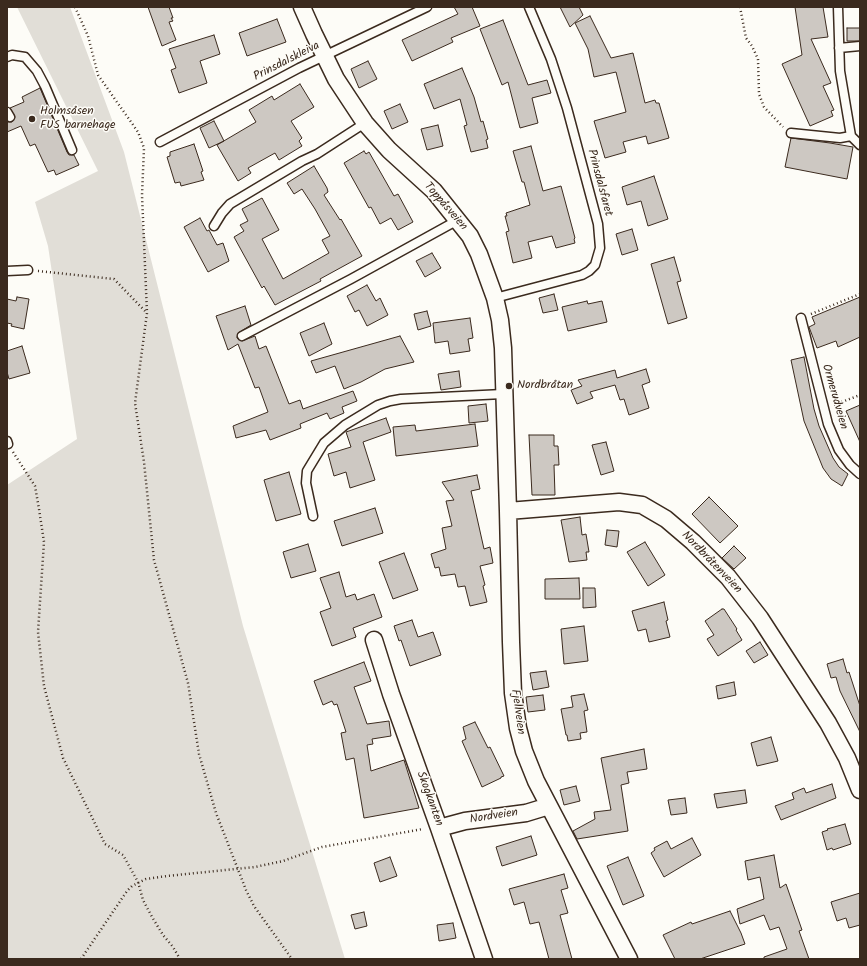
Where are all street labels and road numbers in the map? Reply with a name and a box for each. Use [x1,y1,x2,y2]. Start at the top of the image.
street label: Prinsdalskleiva [252,39,322,85]
street label: Prinsdalsfaret [583,148,615,218]
street label: Toppåsveien [420,180,470,234]
street label: Ormerudveien [818,363,850,431]
street label: Nordbråtenveien [678,529,744,597]
street label: Fjellveien [507,688,527,736]
street label: Skogkanten [412,770,446,828]
street label: Nordveien [469,806,519,828]

